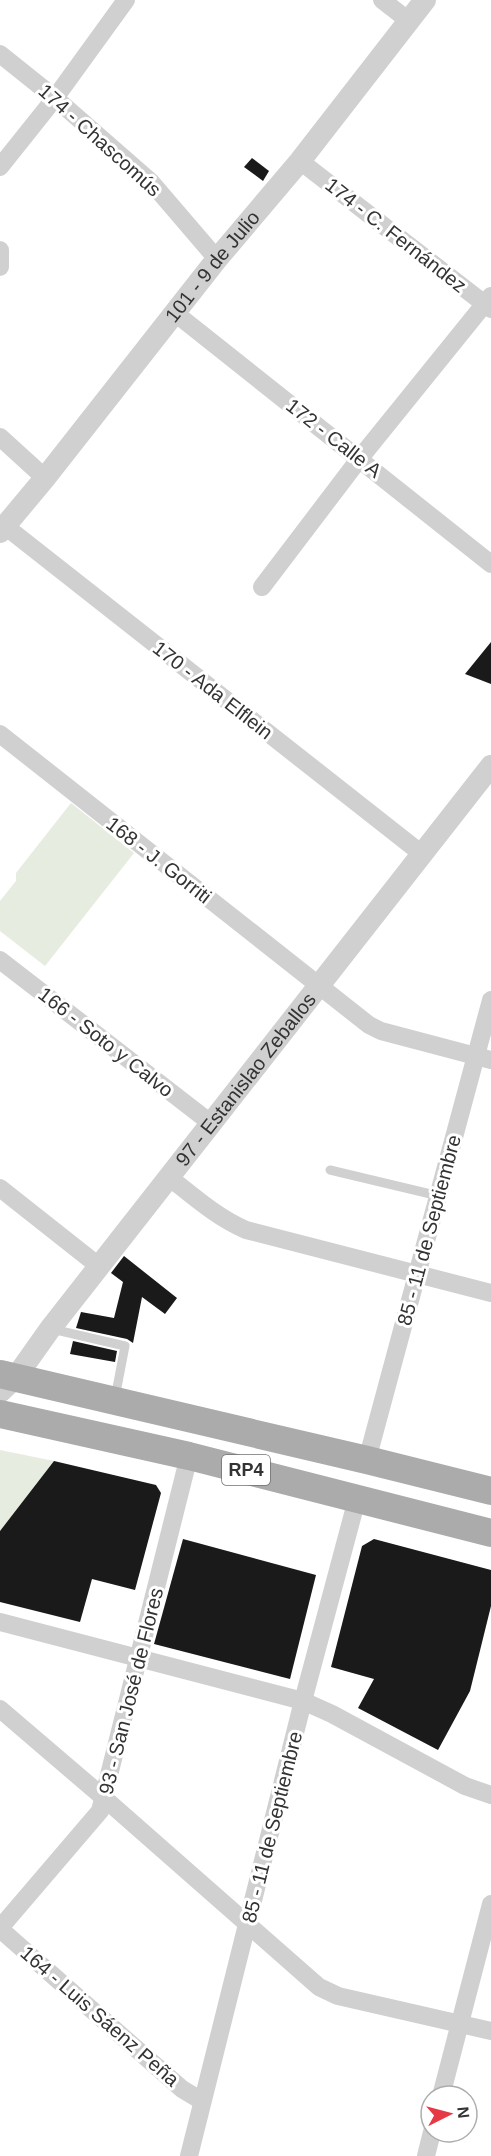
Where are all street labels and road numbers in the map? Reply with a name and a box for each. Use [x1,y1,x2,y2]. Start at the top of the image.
street label: 174 - Chascomús [34,79,166,201]
street label: 174 - C. Fernández [321,173,471,297]
street label: 101 - 9 de Julio [161,206,264,326]
street label: 172 - Calle A [282,394,386,482]
street label: 170 - Ada Elflein [149,636,277,744]
street label: 168 - J. Gorriti [102,812,216,908]
street label: 166 - Soto y Calvo [34,983,178,1101]
street label: 97 - Estanislao Zeballos [171,988,320,1170]
street label: 85 - 11 de Septiembre [393,1132,465,1328]
road number: RP4 [222,1455,270,1485]
street label: 93 - San José de Flores [95,1585,167,1797]
street label: 85 - 11 de Septiembre [238,1729,306,1925]
street label: 164 - Luis Sáenz Peña [16,1941,184,2091]

